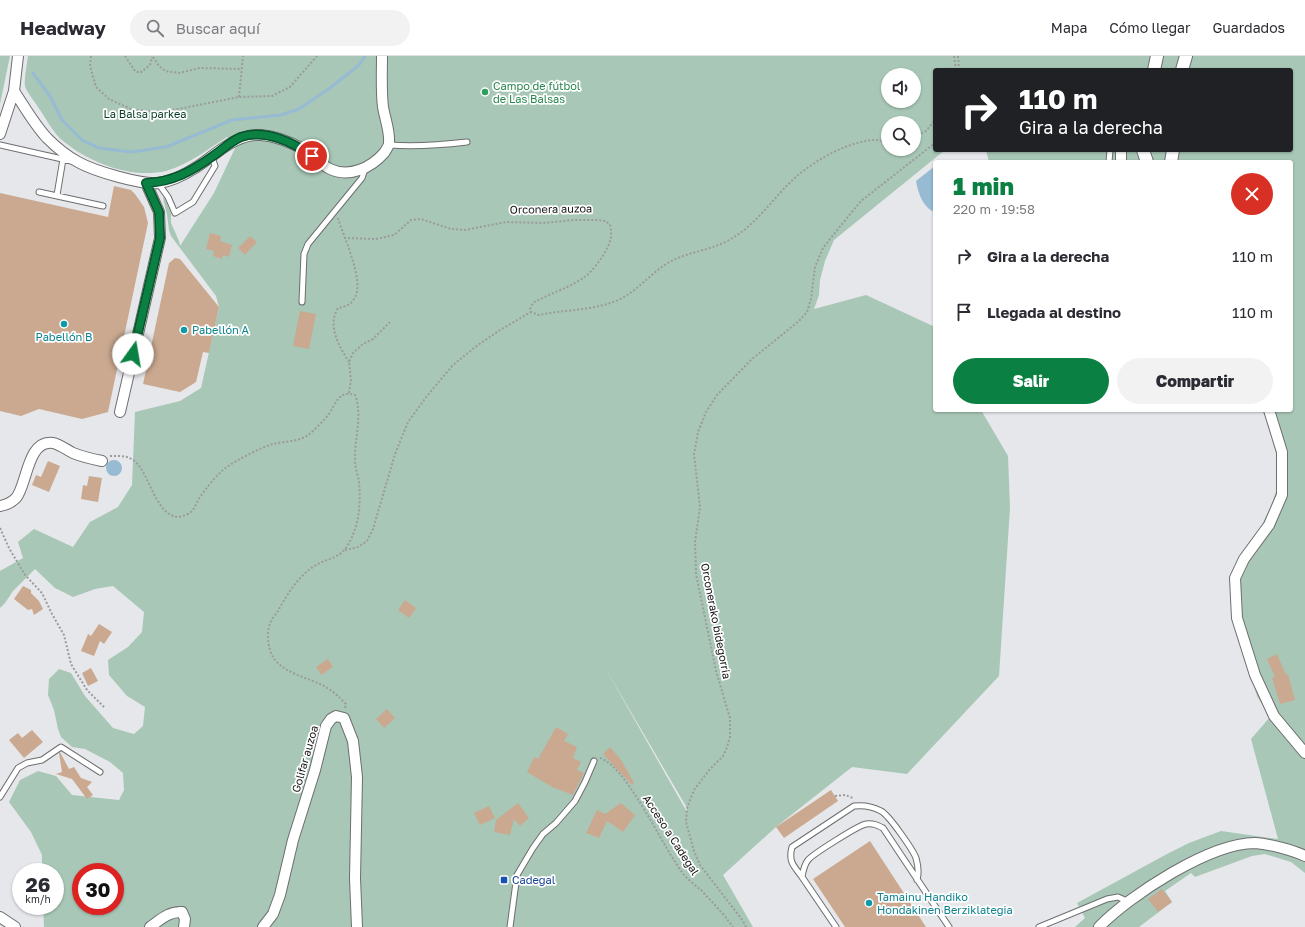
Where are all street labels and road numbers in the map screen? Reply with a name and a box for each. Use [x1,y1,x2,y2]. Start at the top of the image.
street label: Orconera auzoa [510,201,592,216]
street label: Orconerako bidegorria [699,562,734,680]
street label: Golifar auzoa [289,724,320,794]
street label: Acceso a Cadegal [641,792,702,878]

